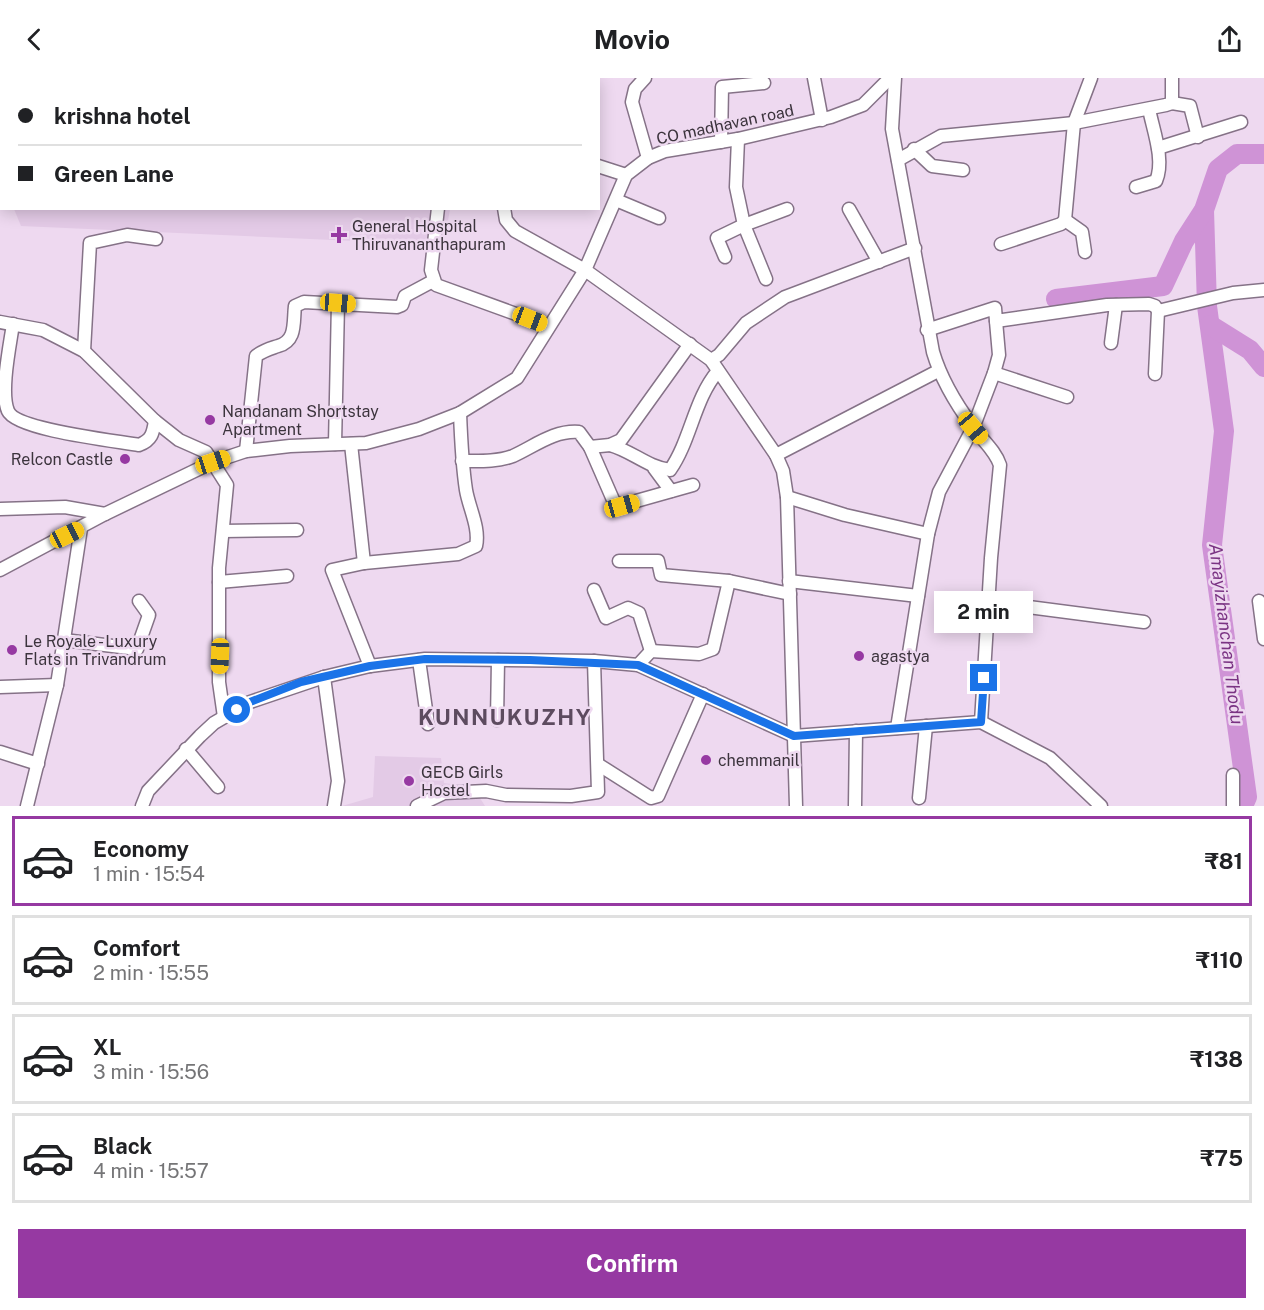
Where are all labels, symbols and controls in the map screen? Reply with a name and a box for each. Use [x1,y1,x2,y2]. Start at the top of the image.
icon: back [18,23,51,56]
text: Movio [594,23,670,55]
icon: share [1213,23,1246,56]
street label: CO madhavan road [655,101,796,148]
text: krishna hotel [54,103,191,129]
text: Green Lane [54,161,174,187]
place label: General Hospital Thiruvananthapuram [352,217,506,254]
marker: General Hospital Thiruvananthapuram [330,226,348,244]
car [319,293,357,313]
car [510,304,550,334]
place label: Nandanam Shortstay Apartment [222,402,379,439]
car [955,408,991,448]
marker: Nandanam Shortstay Apartment [203,413,217,427]
car [193,448,233,476]
place label: Relcon Castle [11,450,113,469]
marker: Relcon Castle [118,452,132,466]
car [602,492,642,520]
car [47,519,87,551]
water label: Amayizhanchan Thodu [1205,542,1248,726]
callout: 2 min [934,591,1034,633]
text: 2 min [957,600,1010,624]
place label: Le Royale - Luxury Flats in Trivandrum [24,632,166,669]
car [210,638,230,674]
marker: Le Royale - Luxury Flats in Trivandrum [5,643,19,657]
place label: agastya [871,647,930,666]
marker: agastya [852,649,866,663]
route end [970,664,997,691]
route start [223,696,250,723]
district label: KUNNUKUZHY [418,704,592,730]
place label: chemmanil [718,751,800,770]
marker: chemmanil [699,753,713,767]
place label: GECB Girls Hostel [421,763,503,800]
marker: GECB Girls Hostel [402,774,416,788]
icon: car [21,834,75,888]
text: Economy [93,836,189,862]
text: ₹81 [1205,848,1243,874]
text: 1 min · 15:54 [93,862,205,886]
icon: car [21,933,75,987]
text: Comfort [93,935,180,961]
text: ₹110 [1196,947,1243,973]
text: 2 min · 15:55 [93,961,209,985]
icon: car [21,1032,75,1086]
text: XL [93,1034,121,1060]
text: ₹138 [1190,1046,1243,1072]
text: 3 min · 15:56 [93,1060,209,1084]
icon: car [21,1131,75,1185]
text: Black [93,1133,152,1159]
text: ₹75 [1200,1145,1243,1171]
text: 4 min · 15:57 [93,1159,209,1183]
button: Confirm [18,1229,1246,1298]

